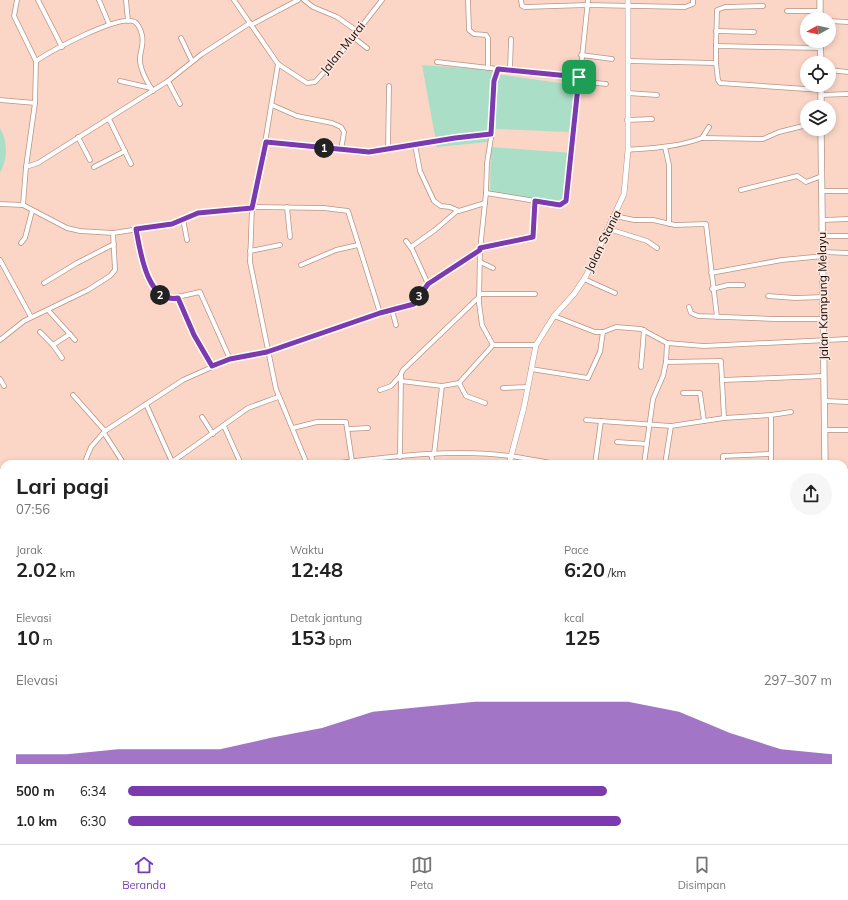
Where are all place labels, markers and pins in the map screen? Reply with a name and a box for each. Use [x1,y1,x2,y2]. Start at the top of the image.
pin [562,60,596,94]
pin: 1 [314,138,334,158]
pin: 2 [150,285,170,305]
pin: 3 [409,286,429,306]

